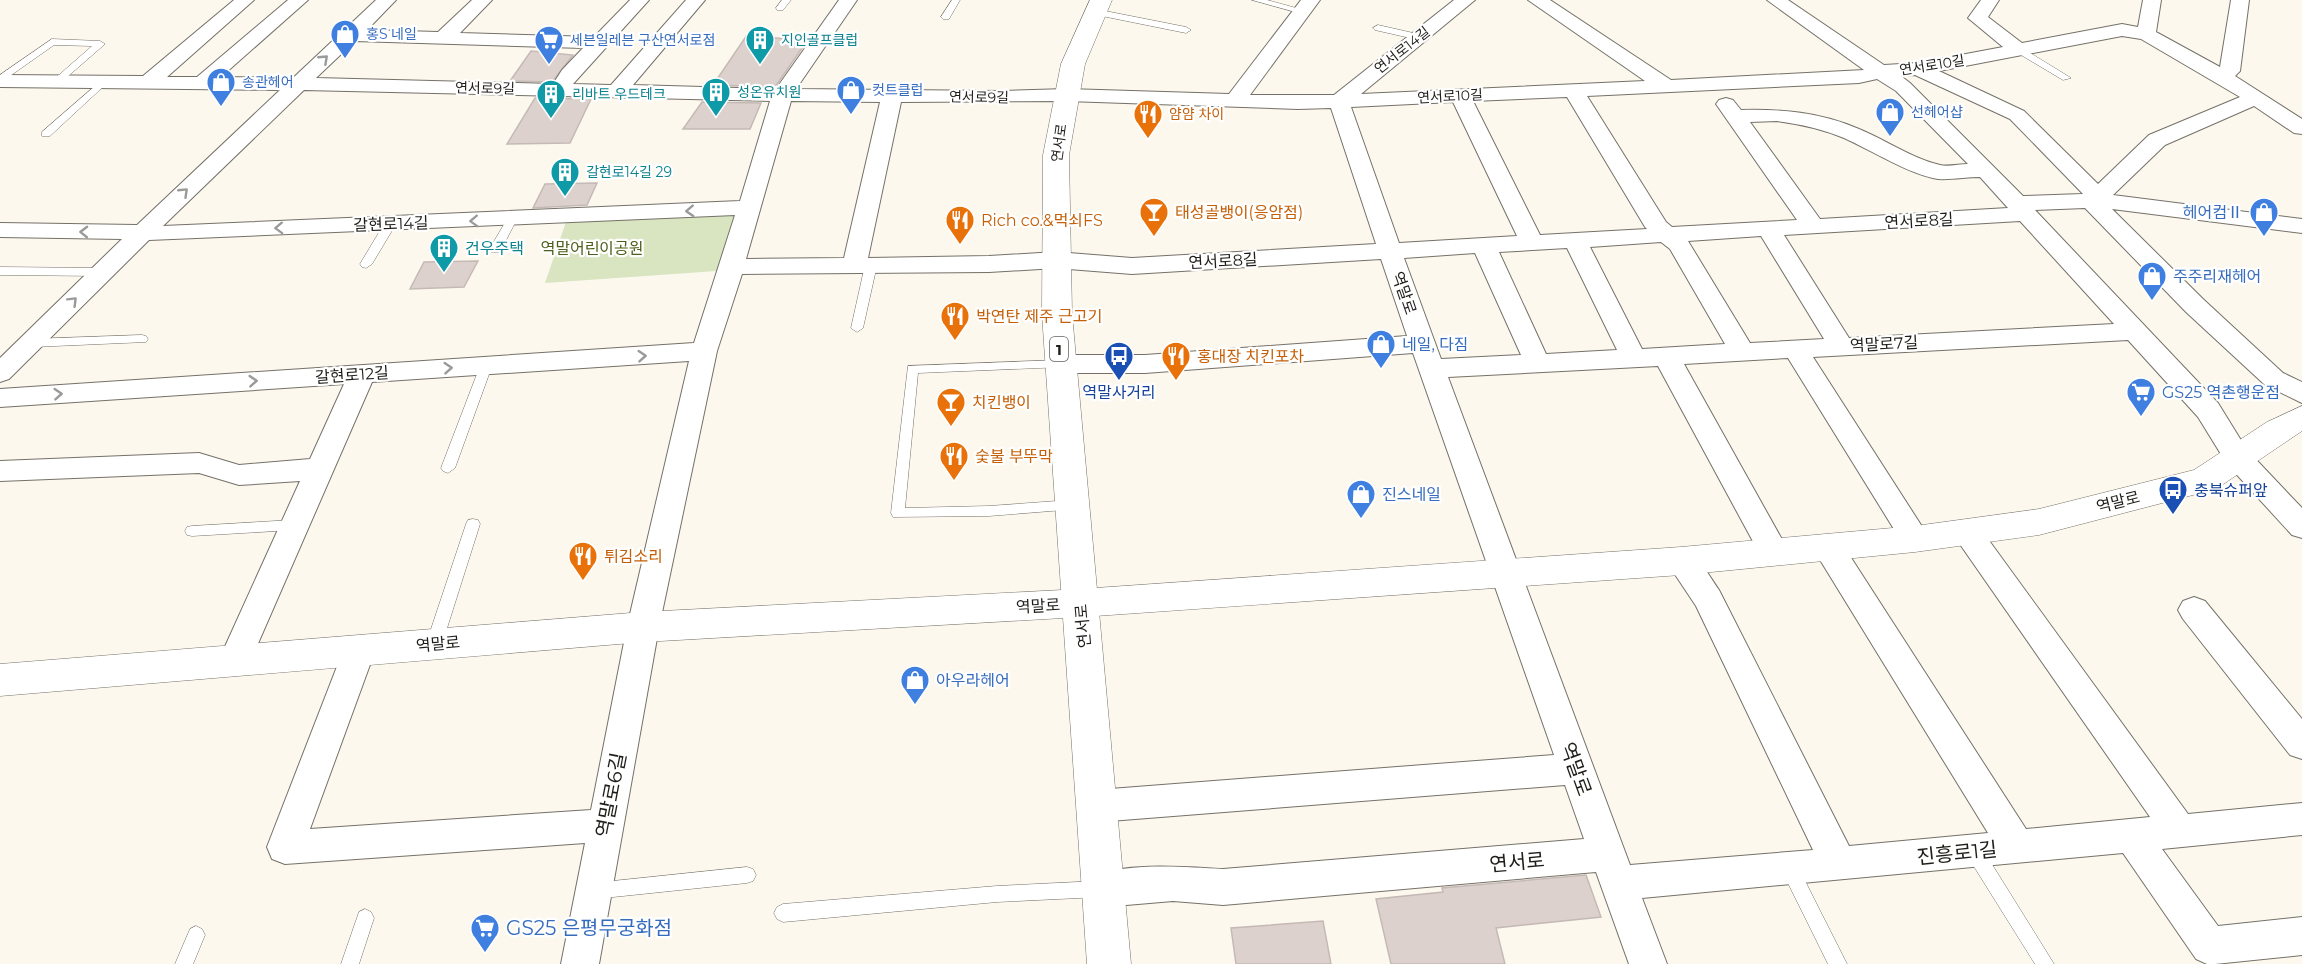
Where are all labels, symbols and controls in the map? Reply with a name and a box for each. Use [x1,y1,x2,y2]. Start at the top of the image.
shop icon: 홍S 네일 [329,18,361,60]
street label: 연서로14길 [1371,23,1433,77]
supermarket icon: 세븐일레븐 구산연서로점 [533,24,565,66]
building icon: 지인골프클럽 [744,24,776,66]
place label: 홍S 네일 [366,25,417,43]
place label: 세븐일레븐 구산연서로점 [570,31,715,49]
place label: 지인골프클럽 [781,31,858,49]
street label: 연서로10길 [1898,51,1966,79]
one-way arrow [317,55,327,66]
shop icon: 송관헤어 [205,66,237,108]
place label: 송관헤어 [242,73,294,91]
shop icon: 컷트클럽 [835,74,867,116]
building icon: 성온유치원 [700,76,732,118]
street label: 연서로9길 [455,78,515,98]
building icon: 리바트 우드테크 [535,78,567,120]
place label: 컷트클럽 [872,81,924,99]
place label: 성온유치원 [737,83,801,101]
place label: 리바트 우드테크 [572,85,666,103]
street label: 연서로10길 [1417,85,1483,107]
street label: 연서로9길 [949,87,1009,107]
shop icon: 선헤어샵 [1874,96,1906,138]
restaurant icon: 얌얌 차이 [1132,98,1164,140]
place label: 선헤어샵 [1911,103,1963,121]
place label: 얌얌 차이 [1169,105,1224,123]
street label: 연서로 [1047,122,1071,163]
building icon: 갈현로14길 29 [549,156,581,198]
place label: 갈현로14길 29 [586,163,672,181]
one-way arrow [176,189,187,200]
bar icon: 태성골뱅이(응암점) [1138,196,1170,238]
shop icon: 헤어컴Ⅱ [2248,196,2280,238]
place label: 태성골뱅이(응암점) [1175,203,1303,222]
place label: 헤어컴Ⅱ [2183,203,2243,222]
one-way arrow [685,204,694,217]
restaurant icon: Rich co.&먹쇠FS [944,204,976,246]
street label: 연서로8길 [1884,210,1954,232]
place label: Rich co.&먹쇠FS [981,211,1103,230]
street label: 갈현로14길 [353,213,429,235]
one-way arrow [470,214,479,227]
one-way arrow [275,222,284,235]
one-way arrow [80,225,89,238]
building icon: 건우주택 [428,232,460,274]
place label: 건우주택 [465,239,524,258]
park label: 역말어린이공원 [540,239,644,258]
street label: 연서로8길 [1188,250,1258,272]
shop icon: 주주리재헤어 [2136,260,2168,302]
place label: 주주리재헤어 [2173,267,2261,286]
street label: 역말로 [1388,269,1420,317]
one-way arrow [67,297,77,308]
restaurant icon: 박연탄 제주 근고기 [939,300,971,342]
place label: 박연탄 제주 근고기 [976,307,1102,326]
shop icon: 네일, 다짐 [1365,328,1397,370]
street label: 역말로7길 [1849,333,1919,355]
place label: 네일, 다짐 [1402,335,1468,354]
road number: 1 [1050,337,1068,361]
bus stop icon: 역말사거리 [1103,340,1135,382]
restaurant icon: 홍대장 치킨포차 [1160,340,1192,382]
place label: 홍대장 치킨포차 [1197,347,1305,366]
one-way arrow [638,349,647,362]
one-way arrow [443,362,452,375]
street label: 갈현로12길 [315,363,389,387]
one-way arrow [248,375,257,388]
supermarket icon: GS25 역촌행운점 [2125,376,2157,418]
place label: 역말사거리 [1082,383,1156,402]
place label: GS25 역촌행운점 [2162,383,2280,402]
bar icon: 치킨뱅이 [935,386,967,428]
one-way arrow [54,388,63,401]
place label: 치킨뱅이 [972,393,1031,412]
restaurant icon: 숯불 부뚜막 [938,440,970,482]
place label: 숯불 부뚜막 [975,447,1053,466]
bus stop icon: 충북슈퍼앞 [2157,474,2189,516]
shop icon: 진스네일 [1345,478,1377,520]
place label: 충북슈퍼앞 [2194,481,2268,500]
place label: 진스네일 [1382,485,1441,504]
street label: 역말로 [2094,487,2142,517]
restaurant icon: 튀김소리 [567,540,599,582]
place label: 튀김소리 [604,547,663,566]
street label: 역말로 [1015,595,1061,617]
street label: 연서로 [1072,603,1094,649]
street label: 역말로 [415,633,461,655]
shop icon: 아우라헤어 [899,664,931,706]
place label: 아우라헤어 [936,671,1010,690]
street label: 역말로 [1555,739,1597,799]
street label: 역말로6길 [591,751,631,839]
street label: 진흥로1길 [1916,837,1998,869]
street label: 연서로 [1488,848,1546,876]
supermarket icon: GS25 은평무궁화점 [469,912,501,954]
place label: GS25 은평무궁화점 [506,916,672,940]

